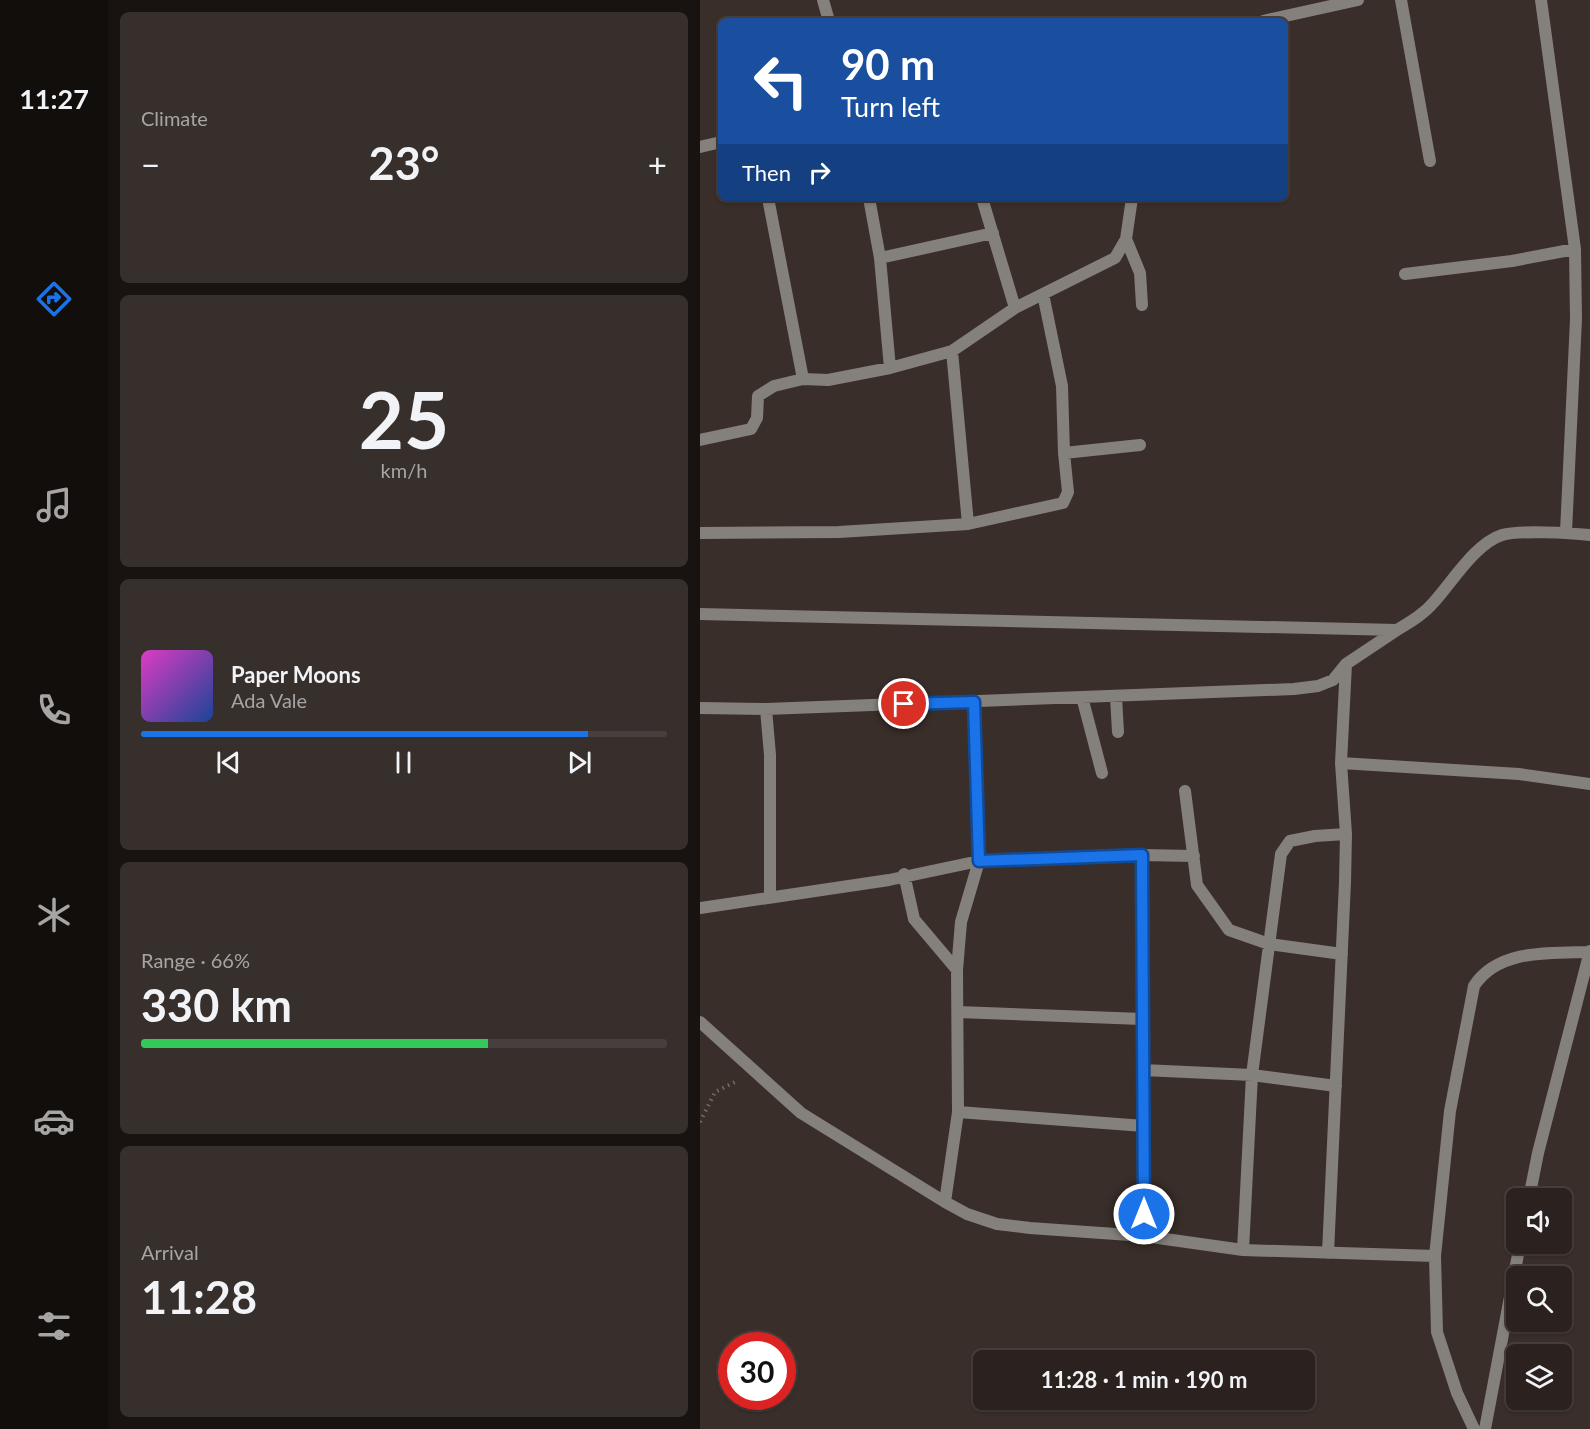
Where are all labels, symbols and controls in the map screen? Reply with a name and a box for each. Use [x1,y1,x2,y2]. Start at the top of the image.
text: 90 m [841,39,935,89]
icon: left [742,42,820,120]
text: 11:27 [19,82,89,115]
text: Turn left [841,90,940,123]
text: Climate [141,106,208,130]
text: 23° [369,136,439,190]
text: − [141,144,160,184]
text: + [648,144,667,184]
icon: right [803,156,836,189]
text: Then [742,159,791,186]
icon: directions [33,278,75,320]
text: 25 [359,372,449,466]
text: km/h [381,458,427,482]
icon: music [33,484,75,526]
text: Paper Moons [231,661,361,688]
pin [878,678,929,729]
icon: arrive [887,687,920,720]
text: Ada Vale [231,688,307,712]
icon: phone [33,689,75,731]
icon: previous [212,746,245,779]
icon: pause [387,746,420,779]
icon: next [563,746,596,779]
icon: climate [33,894,75,936]
text: Range · 66% [141,948,250,972]
text: 330 km [141,978,292,1032]
icon: car [33,1100,75,1142]
position arrow [1112,1182,1176,1246]
map controls [1506,1188,1572,1410]
button: sound [1506,1188,1572,1254]
text: Arrival [141,1240,199,1264]
button: search [1506,1266,1572,1332]
text: 11:28 [141,1270,257,1324]
icon: filters [33,1305,75,1347]
speed limit sign: 30 [718,1332,796,1410]
button: layers [1506,1344,1572,1410]
text: 11:28 · 1 min · 190 m [1041,1366,1247,1393]

